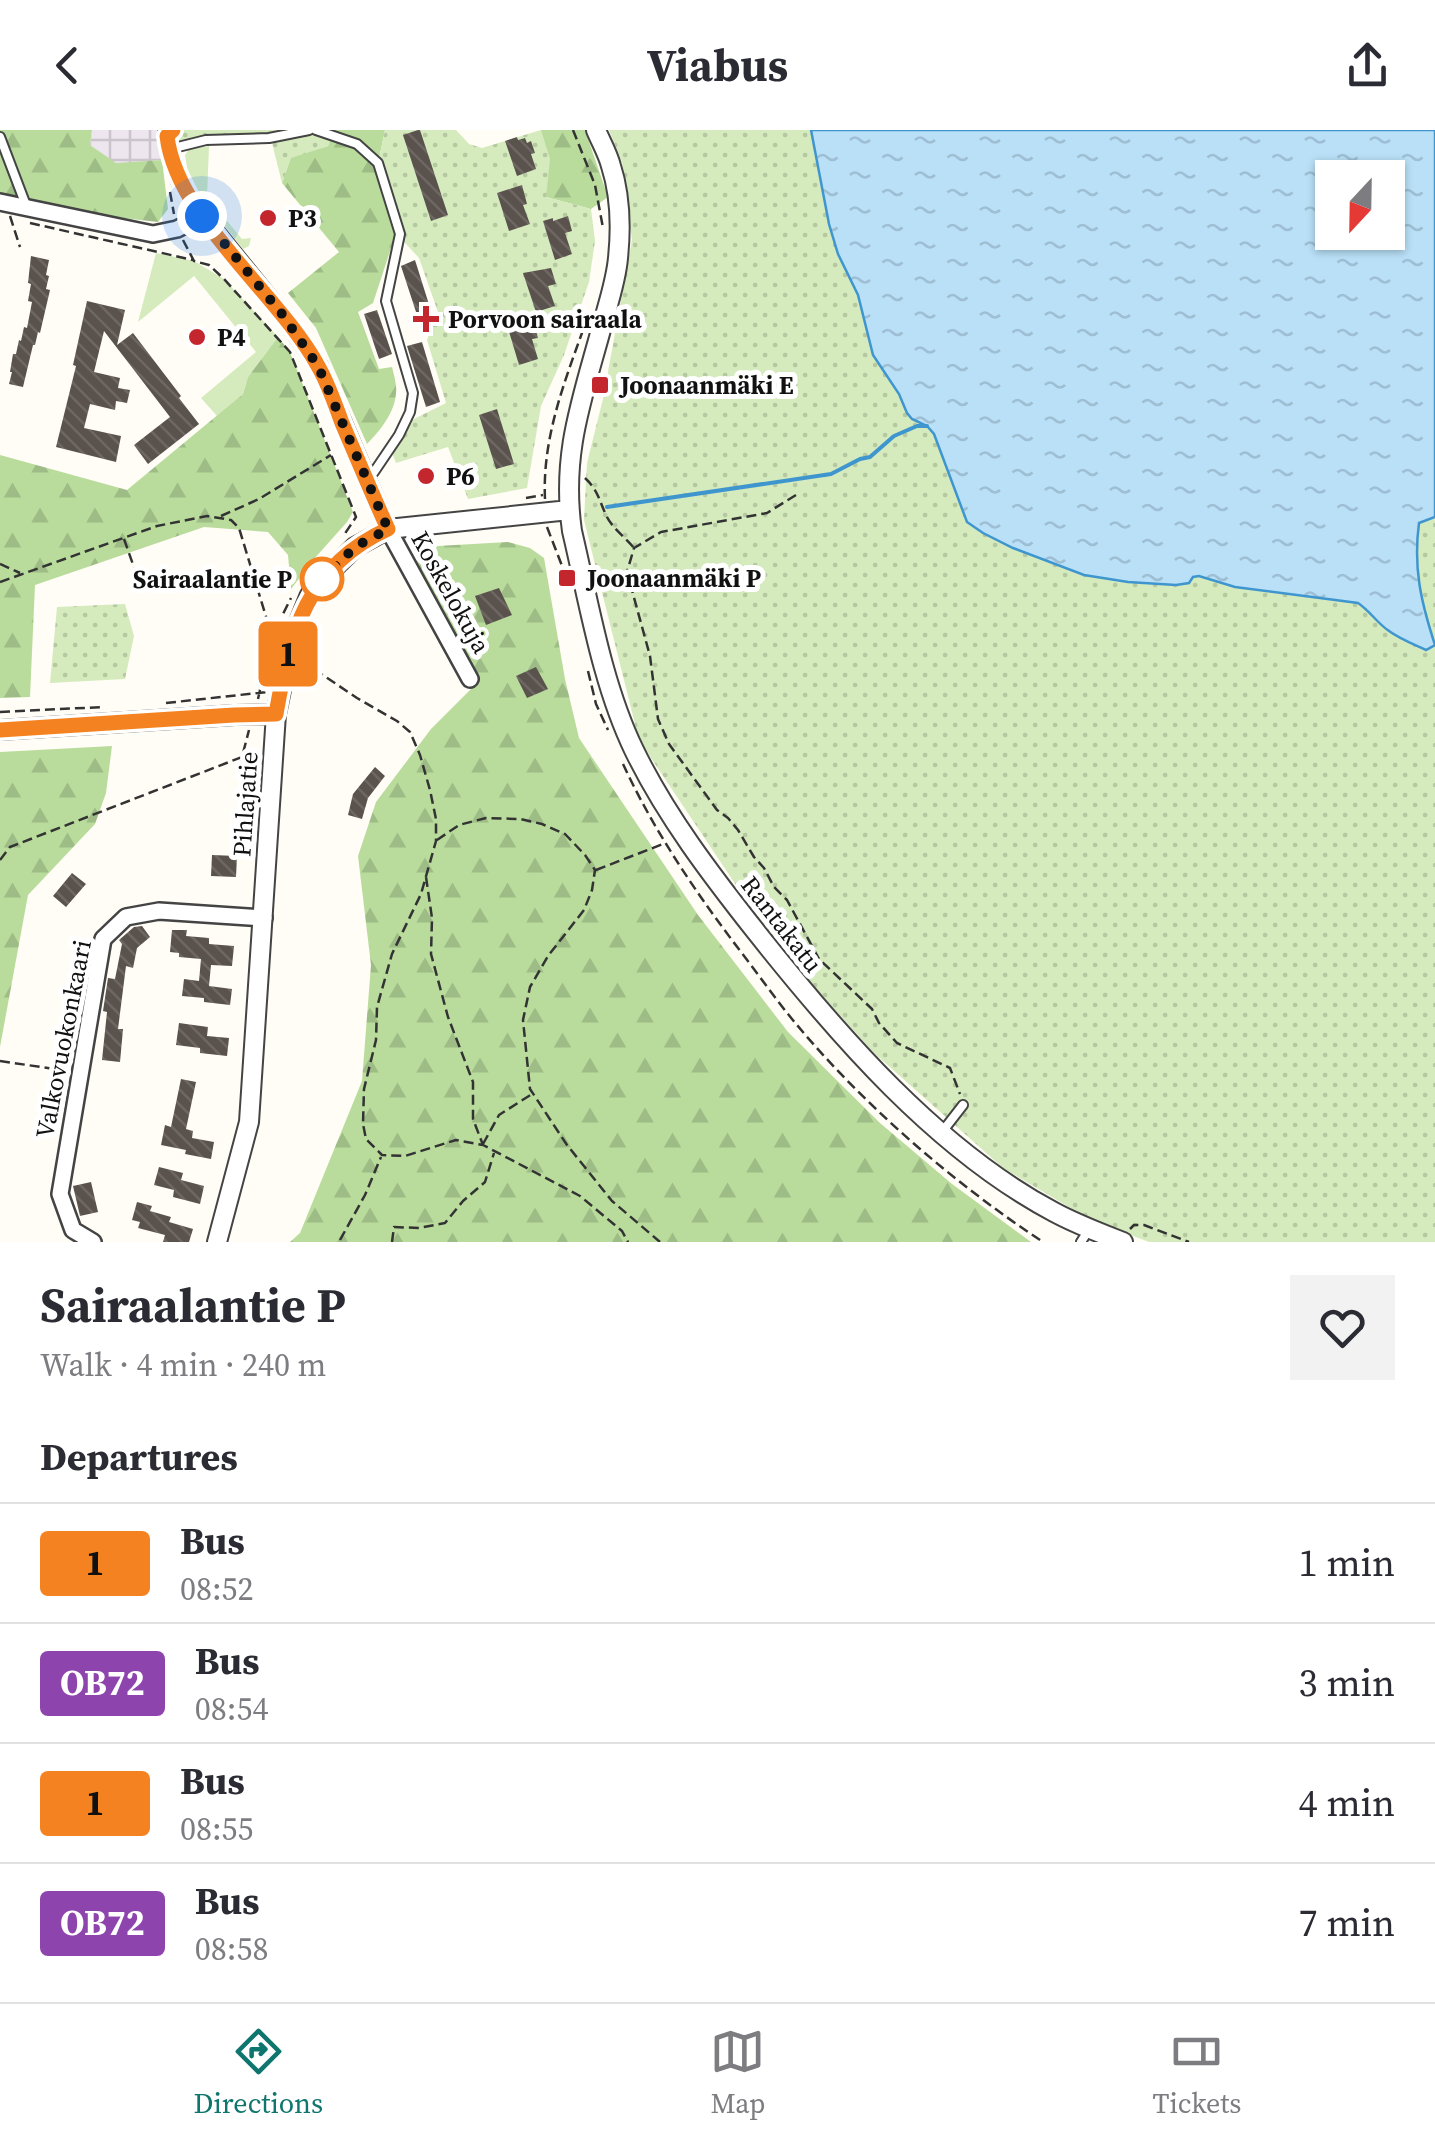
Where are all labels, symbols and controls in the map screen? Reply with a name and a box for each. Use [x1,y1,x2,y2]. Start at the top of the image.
text: Viabus [647,34,788,96]
icon: back [40,38,95,93]
icon: share [1340,38,1395,93]
north arrow [1315,160,1405,250]
map controls [1315,160,1405,250]
your location [177,191,227,241]
place label: P3 [288,201,317,235]
marker: P3 [257,207,279,229]
place label: Porvoon sairaala [448,302,642,336]
marker: Porvoon sairaala [413,306,439,332]
place label: P4 [217,320,246,354]
marker: P4 [186,326,208,348]
place label: Joonaanmäki E [618,368,794,402]
marker: Joonaanmäki E [589,374,611,396]
place label: P6 [446,459,475,493]
marker: P6 [415,465,437,487]
street label: Koskelokuja [403,525,499,659]
marker: Sairaalantie P [301,558,343,600]
place label: Joonaanmäki P [585,561,761,595]
place label: Sairaalantie P [133,562,292,596]
marker: Joonaanmäki P [556,567,578,589]
line badge: 1 [256,622,320,686]
text: 1 [279,630,297,678]
street label: Pihlajatie [224,750,266,858]
street label: Rantakatu [734,869,830,979]
street label: Valkovuokonkaari [27,937,99,1141]
text: Sairaalantie P [40,1272,346,1338]
button: heart [1290,1275,1395,1380]
text: Walk · 4 min · 240 m [40,1343,326,1387]
text: Departures [40,1431,238,1483]
text: Bus [180,1515,245,1567]
text: 1 min [1299,1537,1395,1589]
text: 1 [86,1539,104,1587]
text: 08:52 [180,1567,254,1611]
text: Bus [195,1635,260,1687]
text: 3 min [1299,1657,1395,1709]
text: OB72 [60,1659,145,1707]
text: 08:54 [195,1687,268,1731]
text: Bus [180,1755,245,1807]
text: 4 min [1299,1777,1395,1829]
text: 1 [86,1779,104,1827]
text: 08:55 [180,1807,254,1851]
text: Bus [195,1875,260,1927]
text: 7 min [1299,1897,1395,1949]
text: OB72 [60,1899,145,1947]
text: 08:58 [195,1927,268,1971]
tab: Directions [194,2024,323,2122]
tab: Map [710,2024,765,2122]
tab: Tickets [1153,2024,1241,2122]

